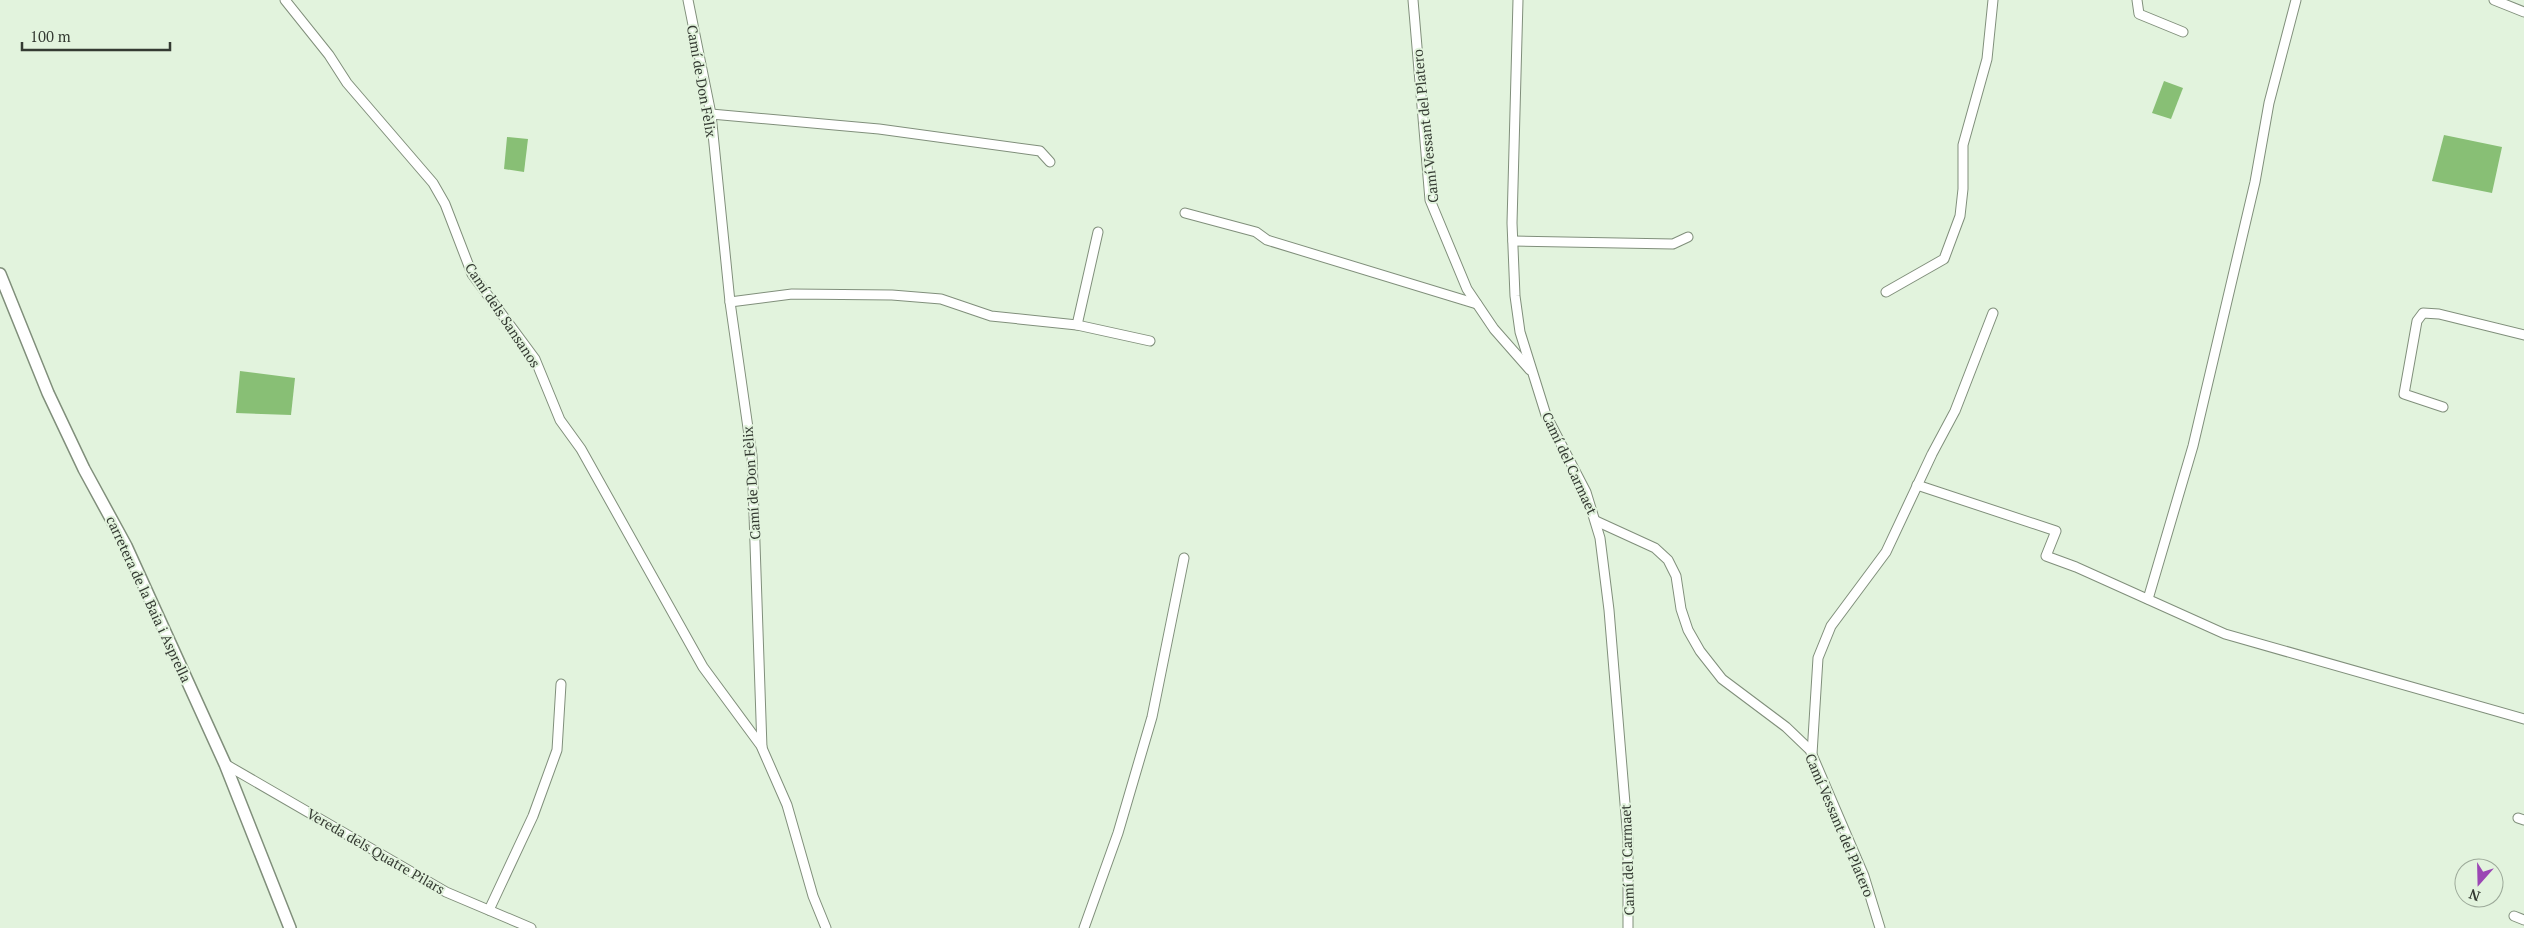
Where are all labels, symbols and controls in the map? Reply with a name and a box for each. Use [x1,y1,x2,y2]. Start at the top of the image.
scale bar [22,20,170,52]
street label: Camí de Don Fèlix [683,23,721,139]
text: 100 m [30,26,71,46]
street label: Camí Vessant del Platero [1407,48,1443,204]
street label: Camí dels Sansanos [461,259,545,371]
street label: Camí del Carmaet [1538,409,1602,518]
street label: Camí de Don Fèlix [738,425,764,540]
street label: carretera de la Baia i Asprella [102,513,196,685]
street label: Camí Vessant del Platero [1801,750,1879,900]
street label: Camí del Carmaet [1616,803,1638,916]
street label: Vereda dels Quatre Pilars [304,804,448,898]
north arrow [2454,858,2504,908]
text: N [2466,885,2483,906]

